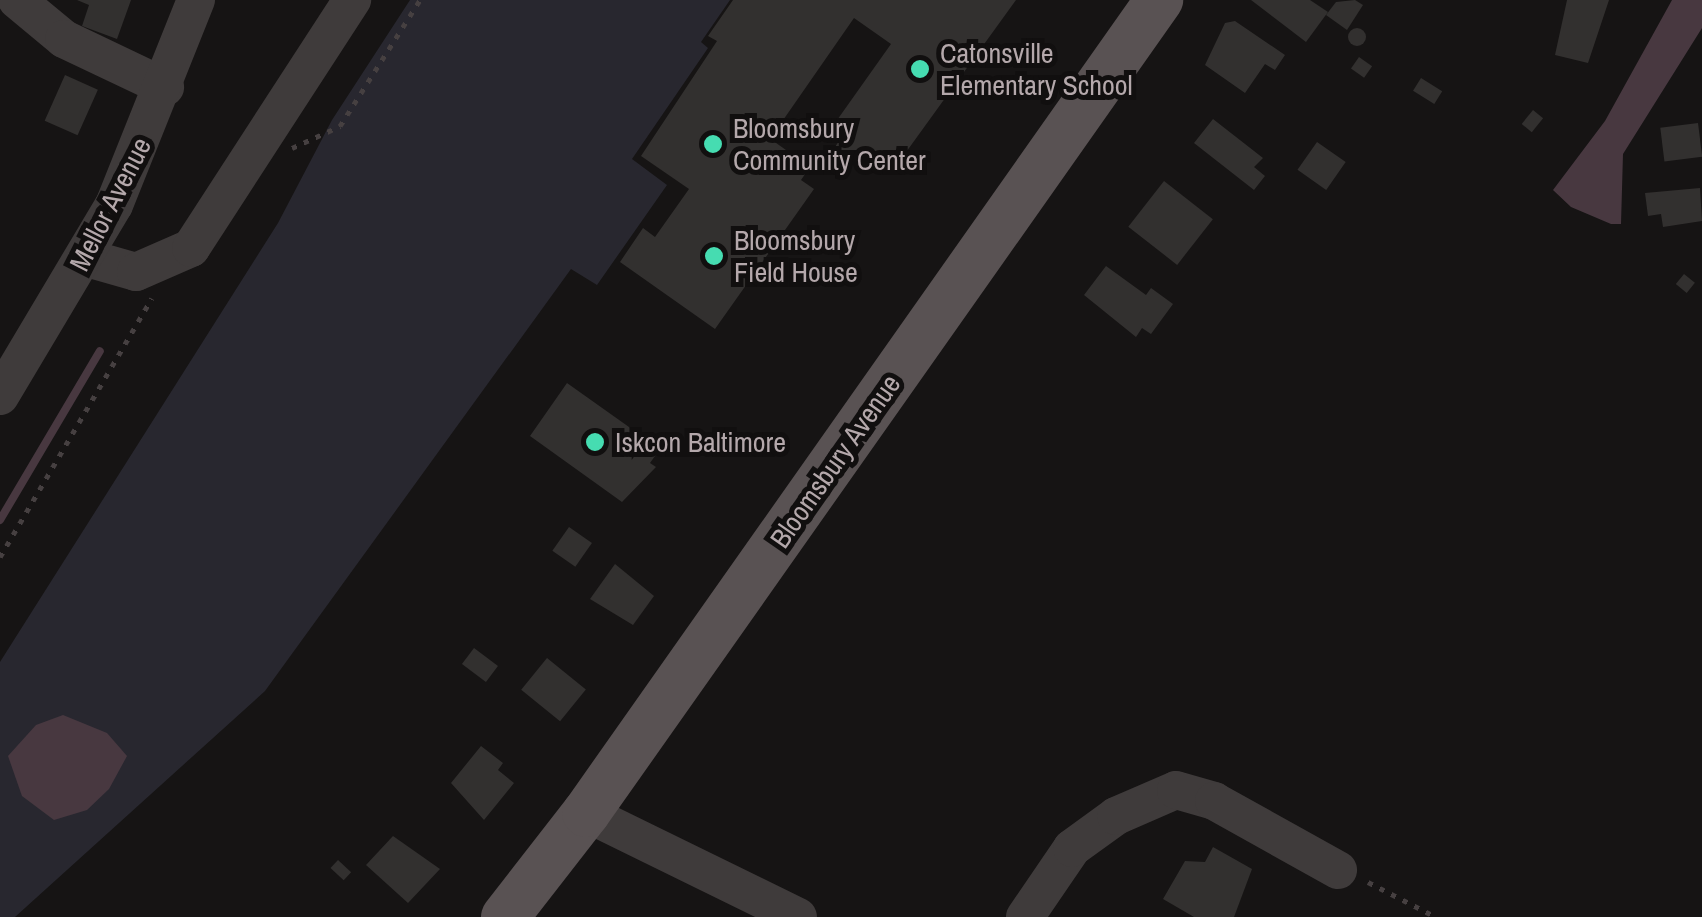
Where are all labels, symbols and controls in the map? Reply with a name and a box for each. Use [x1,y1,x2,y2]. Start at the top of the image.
place label: Catonsville Elementary School [940,36,1133,102]
marker: Catonsville Elementary School [909,58,931,80]
place label: Bloomsbury Community Center [733,111,926,177]
street label: Mellor Avenue [62,131,158,277]
marker: Bloomsbury Community Center [702,133,724,155]
place label: Bloomsbury Field House [734,223,858,289]
marker: Bloomsbury Field House [703,245,725,267]
street label: Bloomsbury Avenue [762,367,908,555]
place label: Iskcon Baltimore [615,425,786,459]
marker: Iskcon Baltimore [584,431,606,453]

